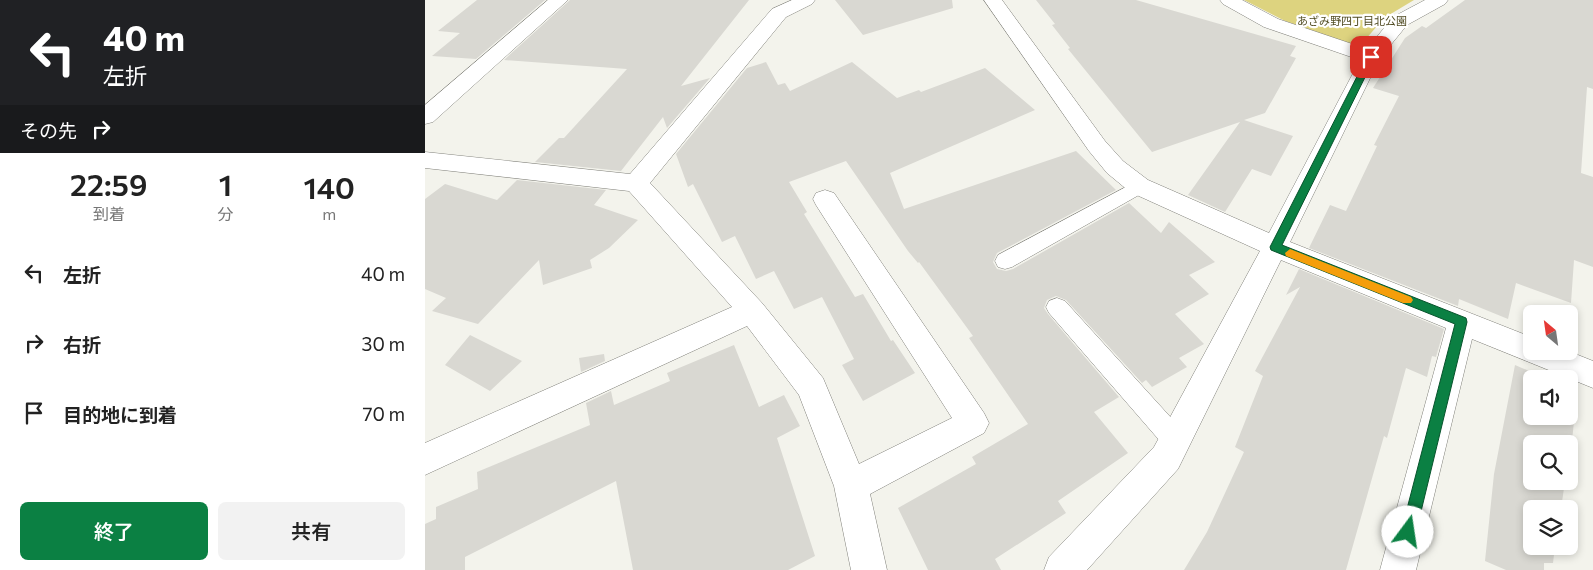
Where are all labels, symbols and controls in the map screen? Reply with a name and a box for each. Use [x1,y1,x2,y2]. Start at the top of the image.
park label: あざみ野四丁目北公園 [1297,14,1407,27]
text: 40 m [103,15,185,58]
icon: left [20,20,85,85]
pin [1350,36,1392,78]
icon: arrive [1357,43,1385,71]
text: 左折 [103,62,147,89]
icon: right [87,115,115,143]
text: その先 [20,119,77,142]
text: 22:59 [70,165,147,202]
text: 1 [219,165,232,202]
text: 140 [304,168,355,205]
text: 到着 [93,204,125,223]
text: 分 [217,204,233,223]
text: m [322,204,336,223]
icon: left [20,259,48,287]
text: 40 m [361,262,405,285]
text: 左折 [63,263,101,286]
north arrow [1523,305,1577,360]
map controls [1523,305,1578,555]
icon: right [20,329,48,357]
text: 30 m [362,332,405,355]
text: 右折 [63,333,101,356]
button: sound [1523,370,1578,425]
icon: arrive [20,399,48,427]
text: 70 m [362,402,405,425]
text: 目的地に到着 [63,403,177,426]
button: search [1523,435,1578,490]
button: layers [1523,500,1578,555]
button: 終了 [20,502,208,560]
button: 共有 [218,502,405,560]
position arrow [1381,505,1433,557]

